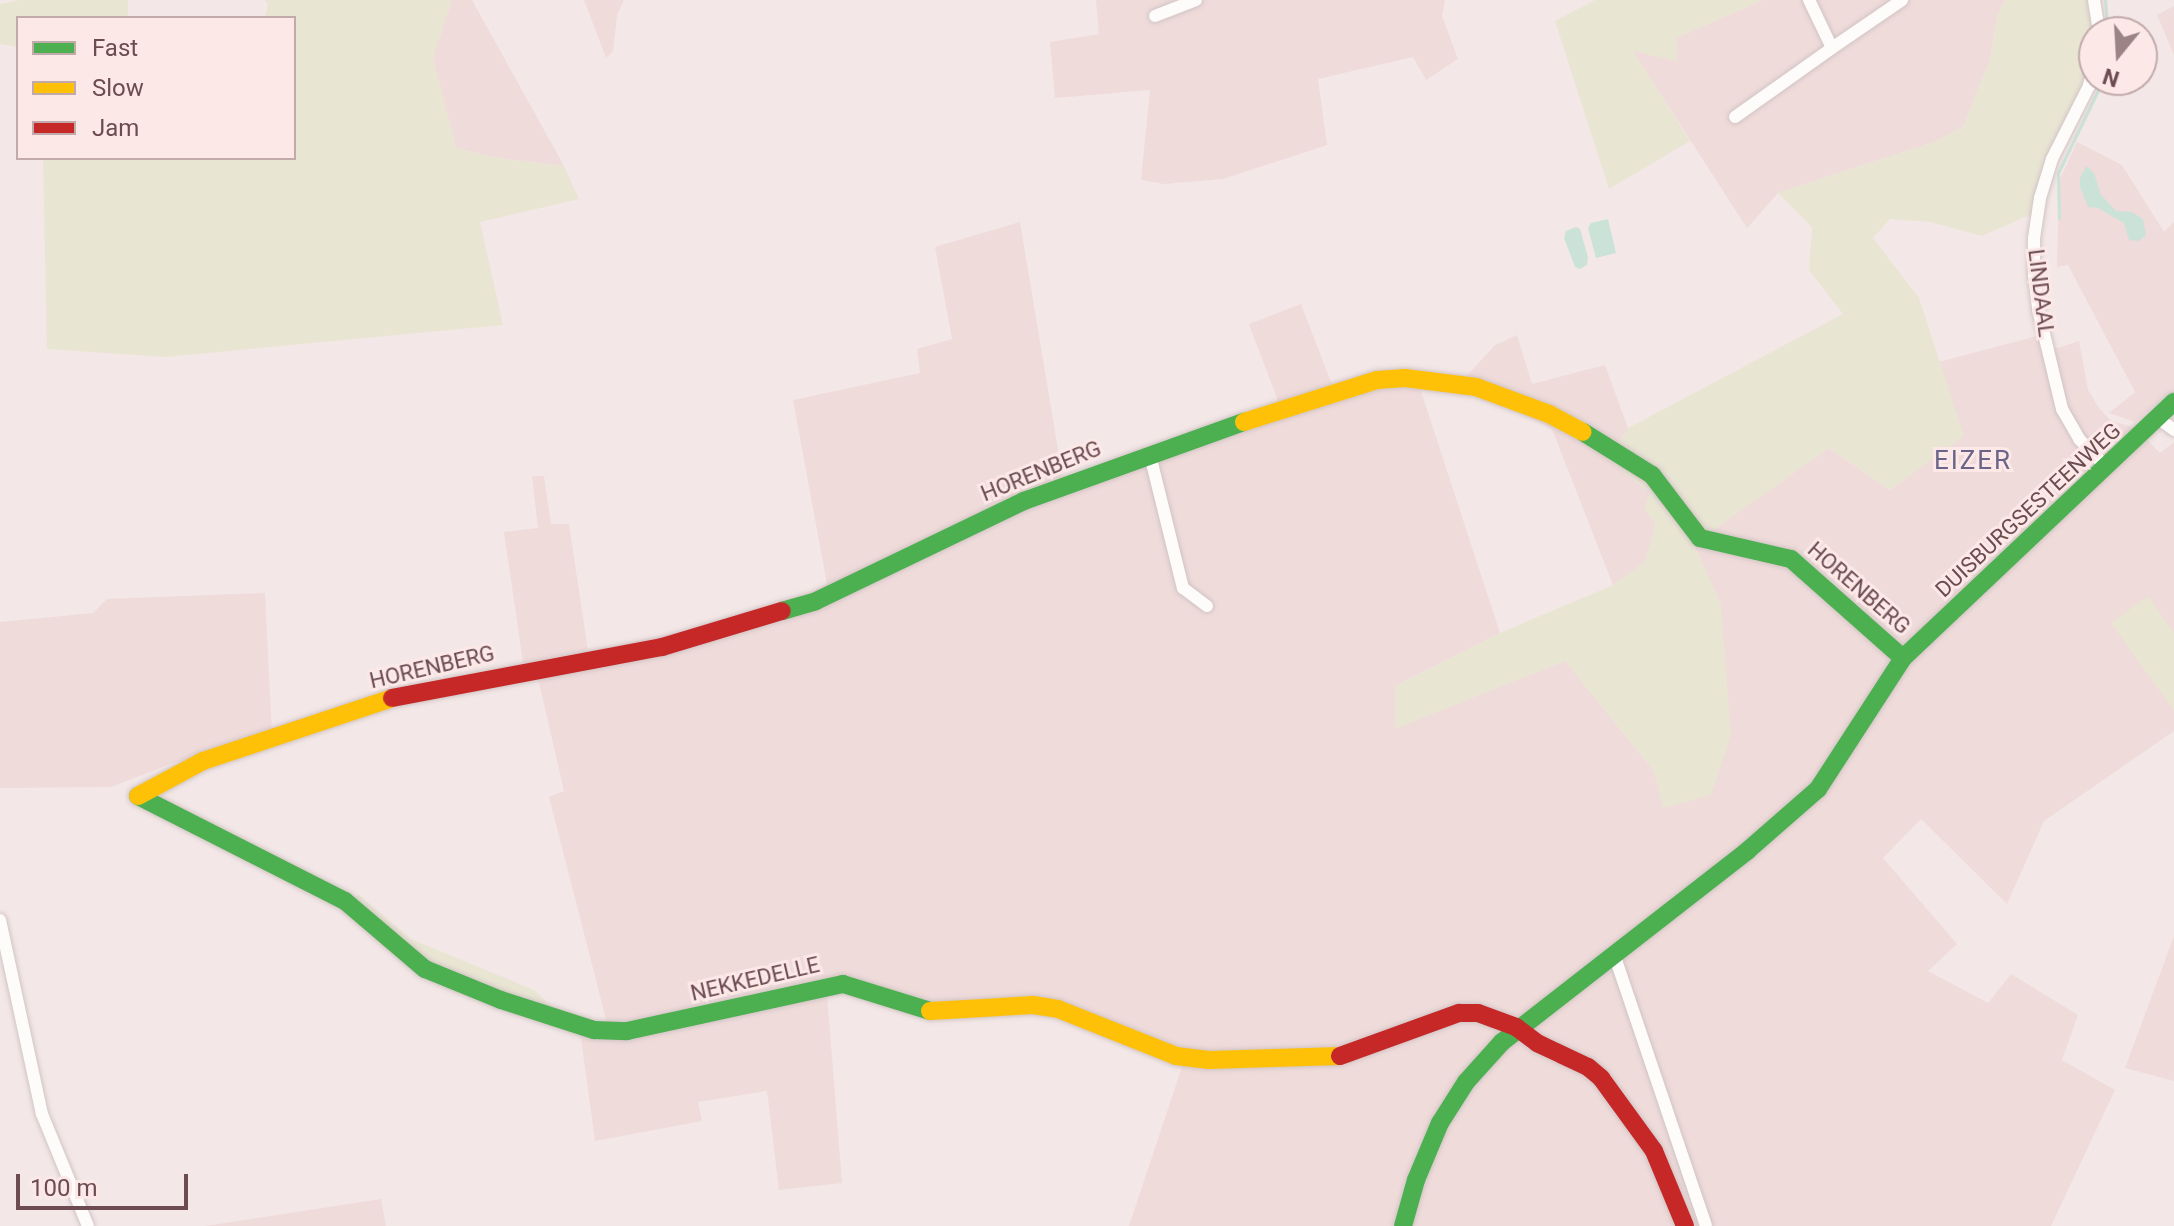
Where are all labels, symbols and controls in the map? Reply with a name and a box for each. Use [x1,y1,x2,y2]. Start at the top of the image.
legend [16,16,296,160]
north arrow [2078,16,2158,96]
text: Fast [92,34,138,62]
text: N [2100,63,2122,92]
text: Slow [92,74,144,102]
text: Jam [92,114,139,142]
street label: LINDAAL [2023,248,2059,338]
street label: DUISBURGSESTEENWEG [1930,417,2126,603]
street label: HORENBERG [977,435,1105,507]
district label: EIZER [1934,445,2012,477]
street label: HORENBERG [1802,536,1916,640]
street label: HORENBERG [367,640,497,694]
street label: NEKKEDELLE [688,951,822,1007]
scale bar [20,1158,192,1208]
text: 100 m [30,1174,97,1202]

